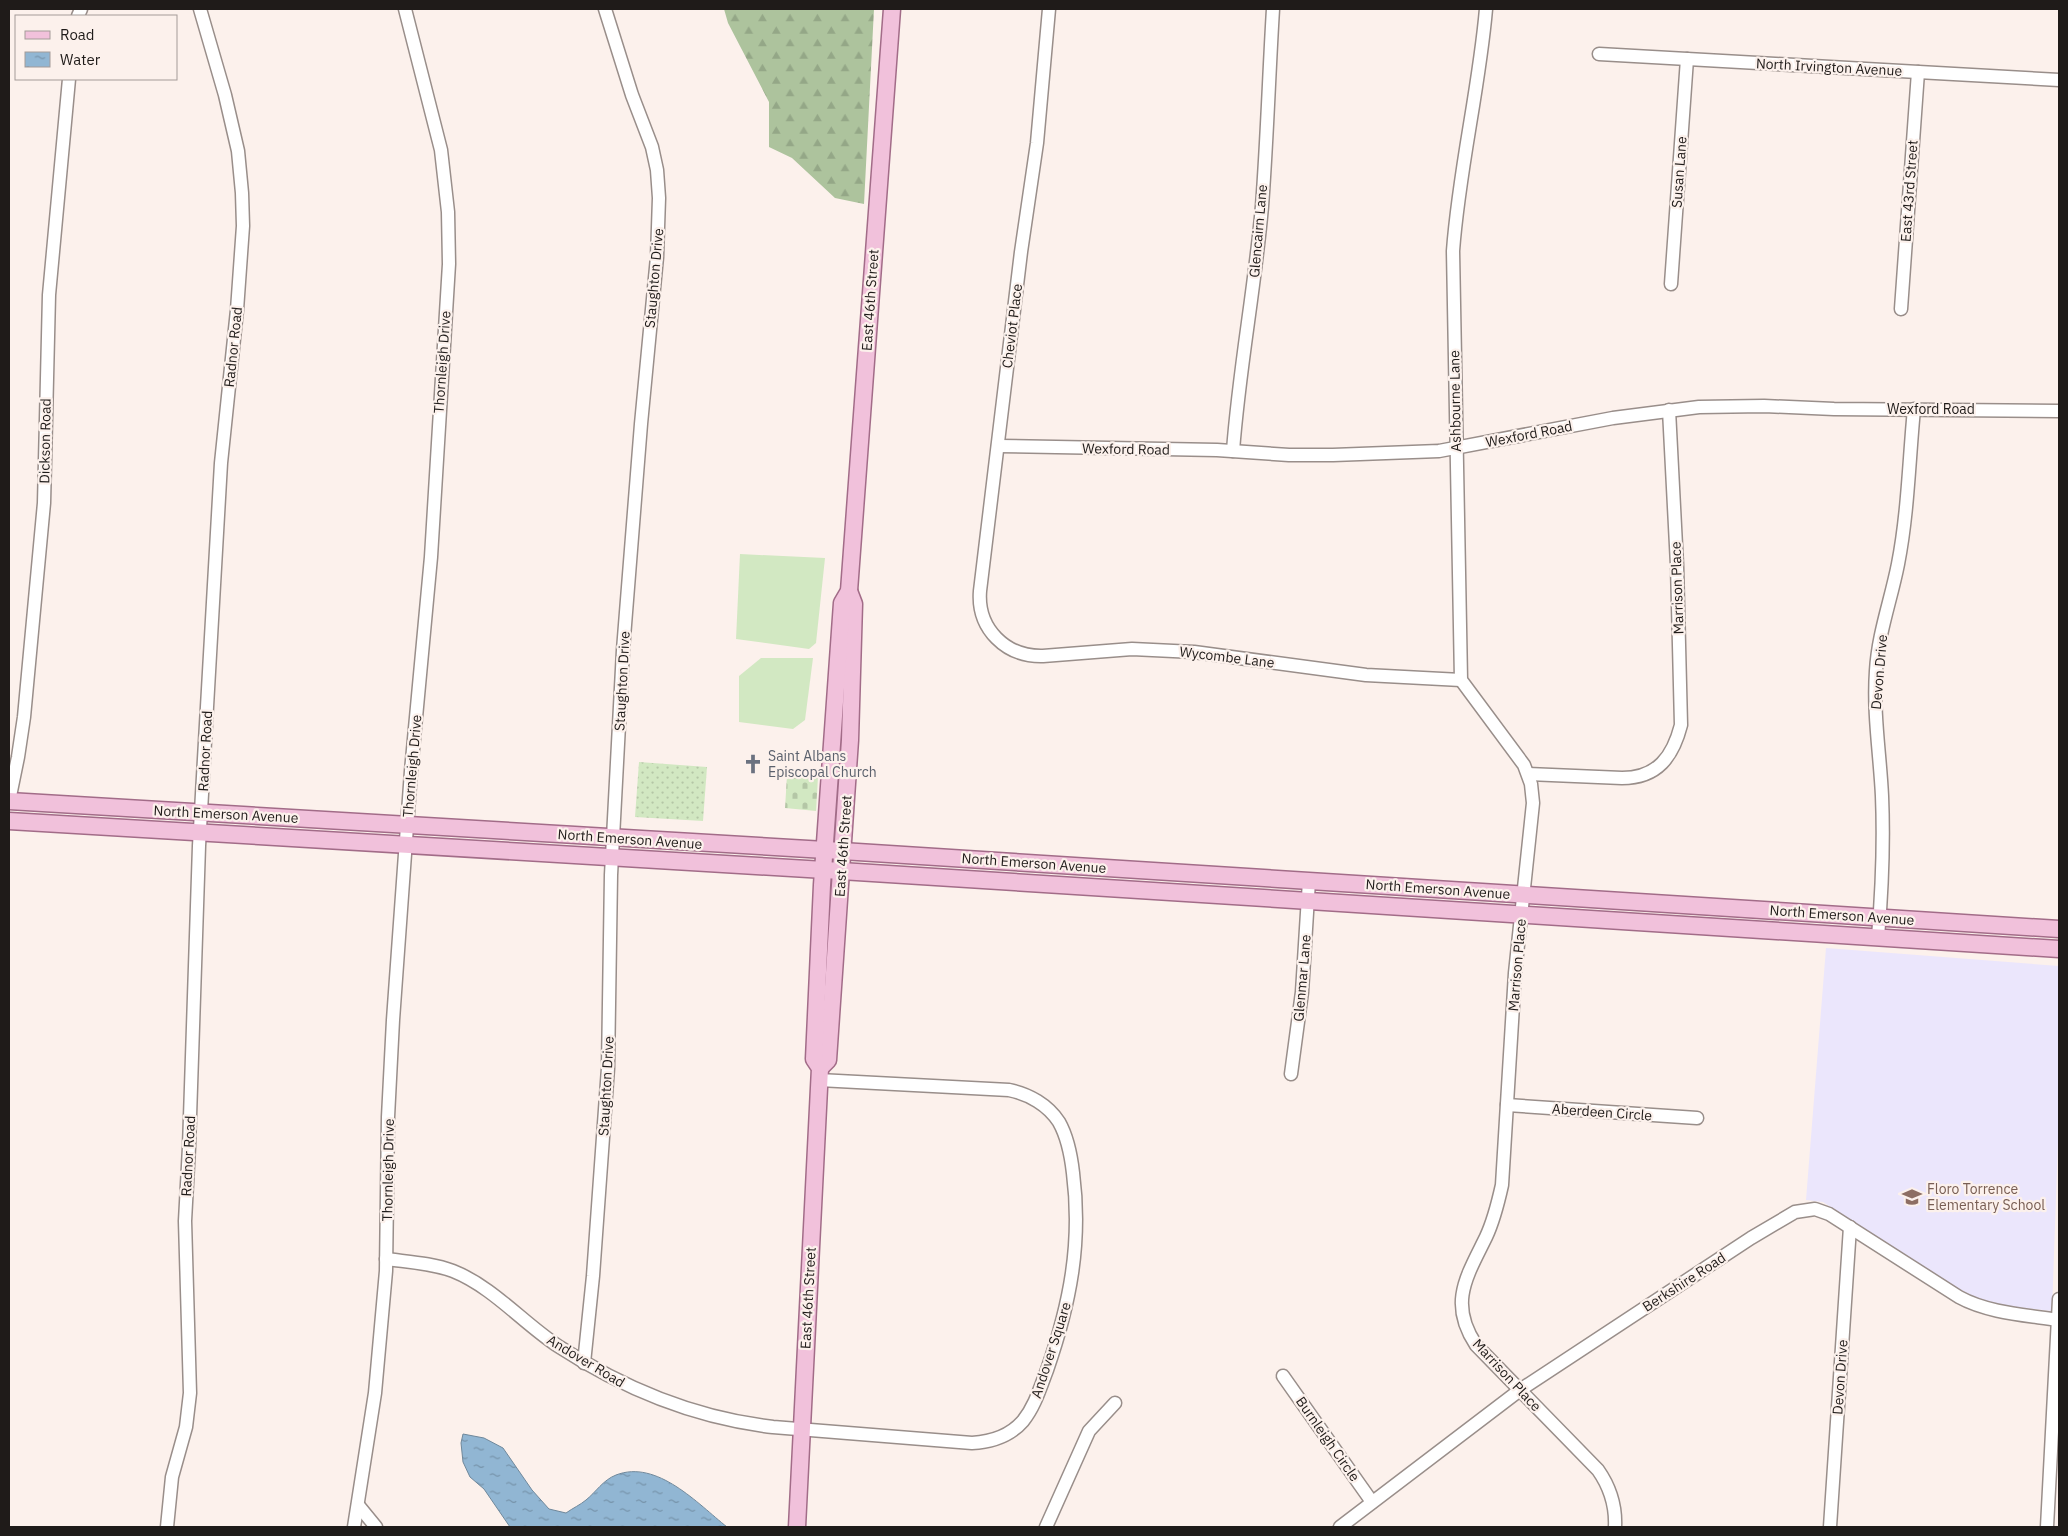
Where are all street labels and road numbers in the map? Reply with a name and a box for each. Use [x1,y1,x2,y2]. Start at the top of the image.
street label: North Irvington Avenue [1755,54,1903,80]
street label: Susan Lane [1668,135,1691,208]
street label: East 43rd Street [1896,139,1922,243]
street label: Glencairn Lane [1245,183,1271,278]
street label: Staughton Drive [641,227,667,329]
street label: East 46th Street [857,248,883,351]
street label: Cheviot Place [998,282,1026,369]
street label: Radnor Road [220,306,246,388]
street label: Thornleigh Drive [429,310,455,414]
street label: Ashbourne Lane [1445,350,1465,452]
street label: Dickson Road [35,398,55,484]
street label: Wexford Road [1887,400,1975,418]
street label: Wexford Road [1484,417,1574,451]
street label: Wexford Road [1082,439,1170,459]
street label: Marrison Place [1666,541,1688,635]
street label: Staughton Drive [610,630,634,732]
street label: Devon Drive [1867,633,1891,710]
street label: Wycombe Lane [1178,642,1276,672]
street label: Radnor Road [194,710,216,792]
street label: Thornleigh Drive [399,714,425,818]
street label: East 46th Street [830,794,856,897]
street label: North Emerson Avenue [153,801,299,827]
street label: North Emerson Avenue [557,825,703,853]
street label: North Emerson Avenue [961,849,1107,877]
street label: North Emerson Avenue [1365,875,1511,903]
street label: North Emerson Avenue [1769,901,1915,929]
street label: Marrison Place [1504,918,1530,1012]
street label: Glenmar Lane [1289,933,1315,1022]
street label: Staughton Drive [594,1035,618,1137]
street label: Aberdeen Circle [1551,1100,1653,1125]
street label: Radnor Road [177,1115,199,1197]
street label: Thornleigh Drive [378,1118,398,1222]
street label: East 46th Street [796,1247,820,1349]
street label: Berkshire Road [1639,1248,1729,1316]
street label: Andover Square [1027,1299,1075,1400]
street label: Andover Road [544,1331,628,1391]
street label: Marrison Place [1469,1335,1545,1415]
street label: Devon Drive [1828,1338,1852,1415]
street label: Burnleigh Circle [1292,1393,1364,1485]

